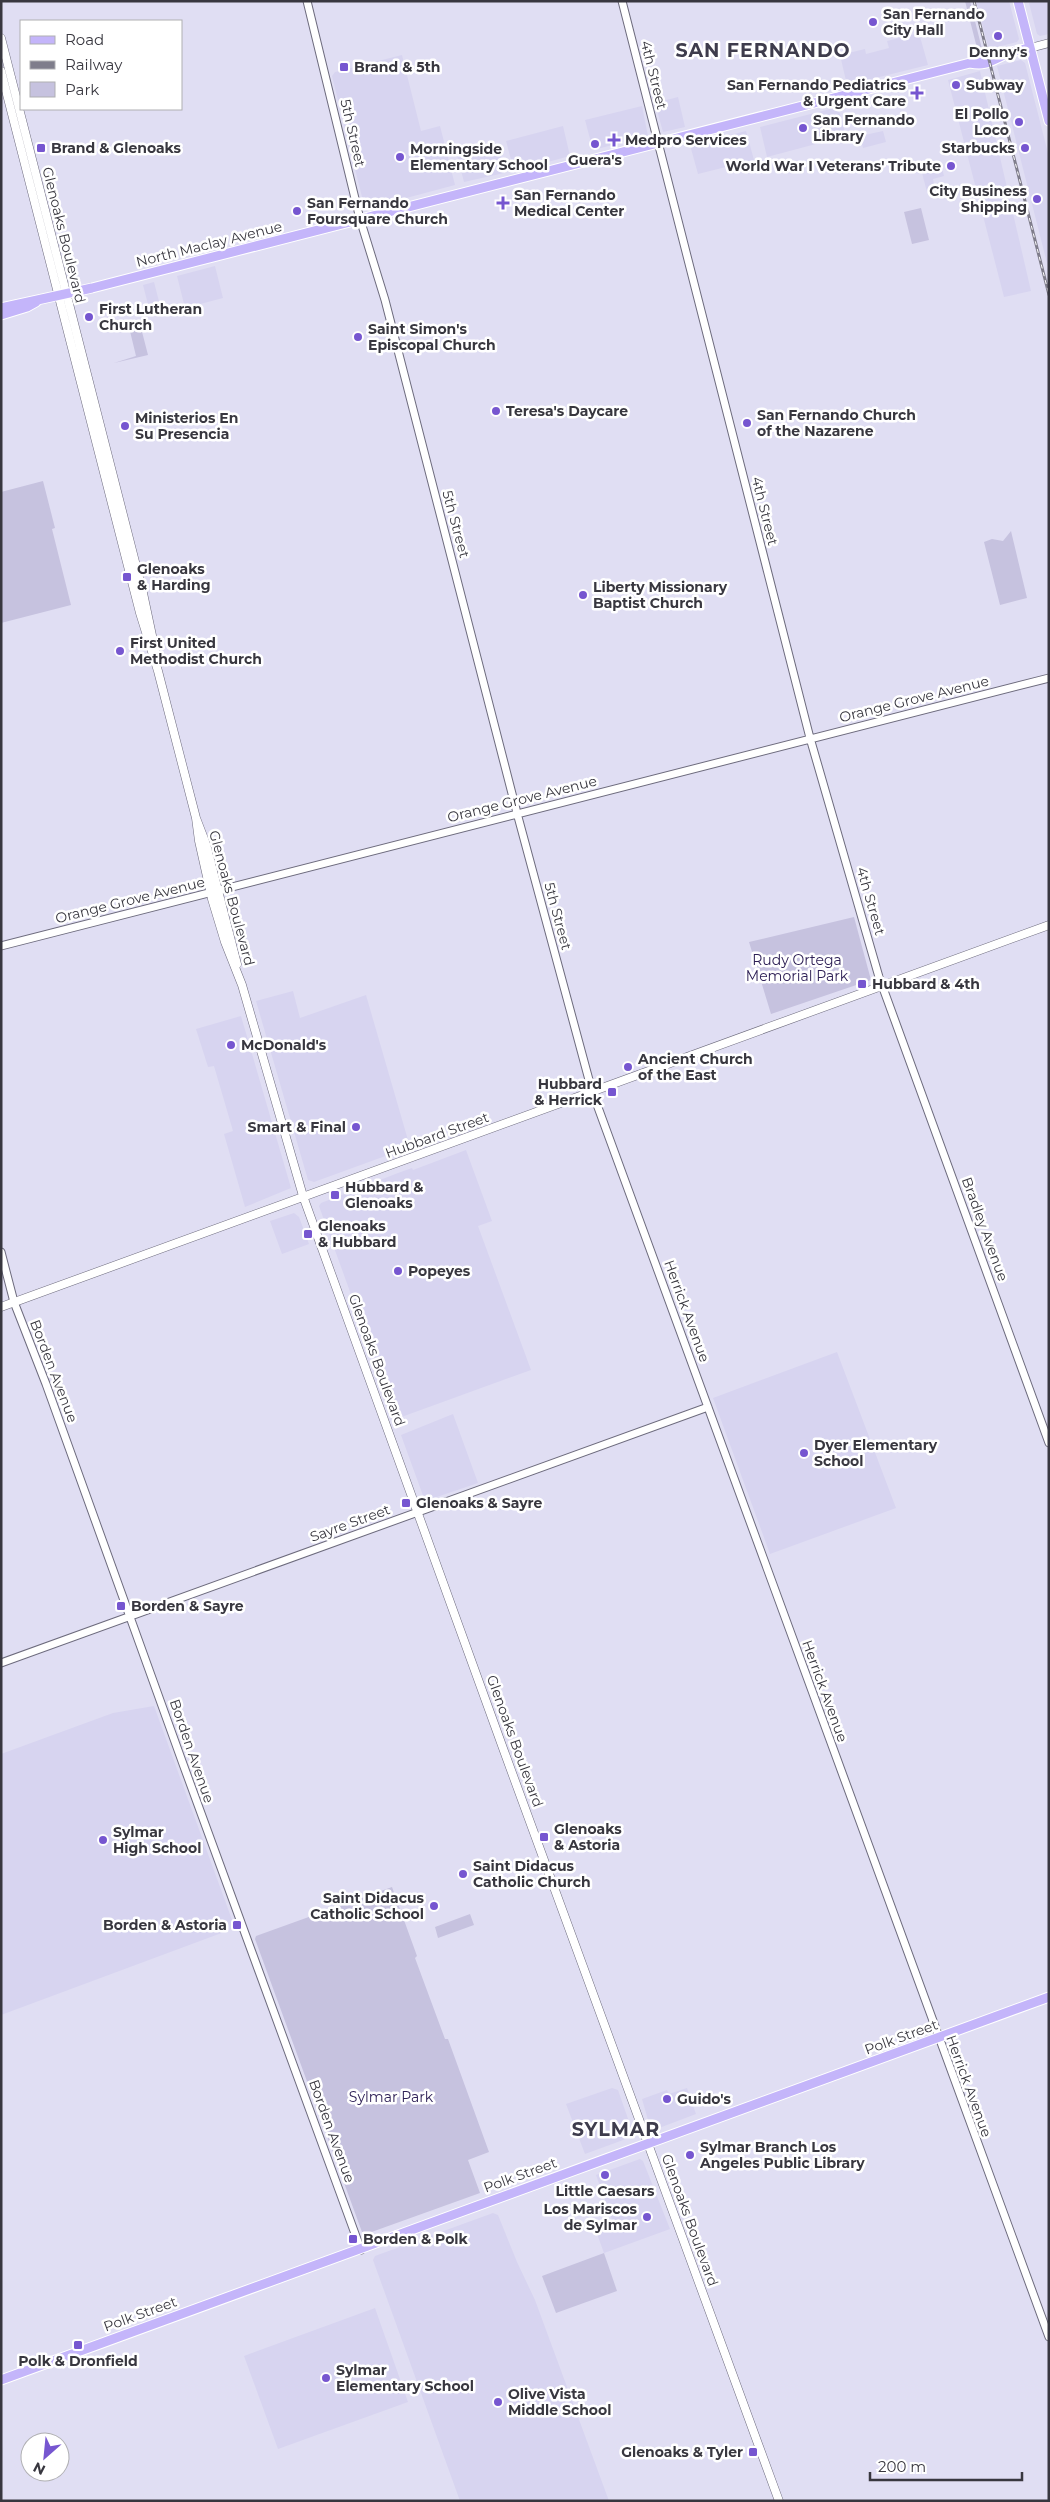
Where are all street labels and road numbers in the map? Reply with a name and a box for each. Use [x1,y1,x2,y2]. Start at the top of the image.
street label: 4th Street [637,39,671,112]
street label: 5th Street [336,97,370,169]
street label: Glenoaks Boulevard [38,165,90,305]
street label: North Maclay Avenue [134,217,284,271]
street label: 4th Street [748,475,782,548]
street label: 5th Street [438,488,474,560]
street label: Orange Grove Avenue [837,672,991,726]
street label: Orange Grove Avenue [445,772,599,826]
street label: Glenoaks Boulevard [205,828,259,968]
street label: 4th Street [853,865,889,938]
street label: Orange Grove Avenue [53,873,207,927]
street label: 5th Street [540,880,576,952]
street label: Hubbard Street [383,1108,492,1162]
street label: Bradley Avenue [958,1174,1012,1284]
street label: Herrick Avenue [660,1258,714,1364]
street label: Glenoaks Boulevard [345,1291,409,1429]
street label: Borden Avenue [26,1317,82,1425]
street label: Sayre Street [307,1500,393,1546]
street label: Herrick Avenue [798,1638,852,1744]
street label: Glenoaks Boulevard [483,1672,547,1810]
street label: Borden Avenue [166,1697,218,1805]
street label: Polk Street [862,2015,940,2059]
street label: Herrick Avenue [942,2033,996,2139]
street label: Borden Avenue [305,2077,359,2185]
street label: Glenoaks Boulevard [658,2151,722,2289]
street label: Polk Street [481,2153,559,2197]
street label: Polk Street [101,2292,179,2336]

